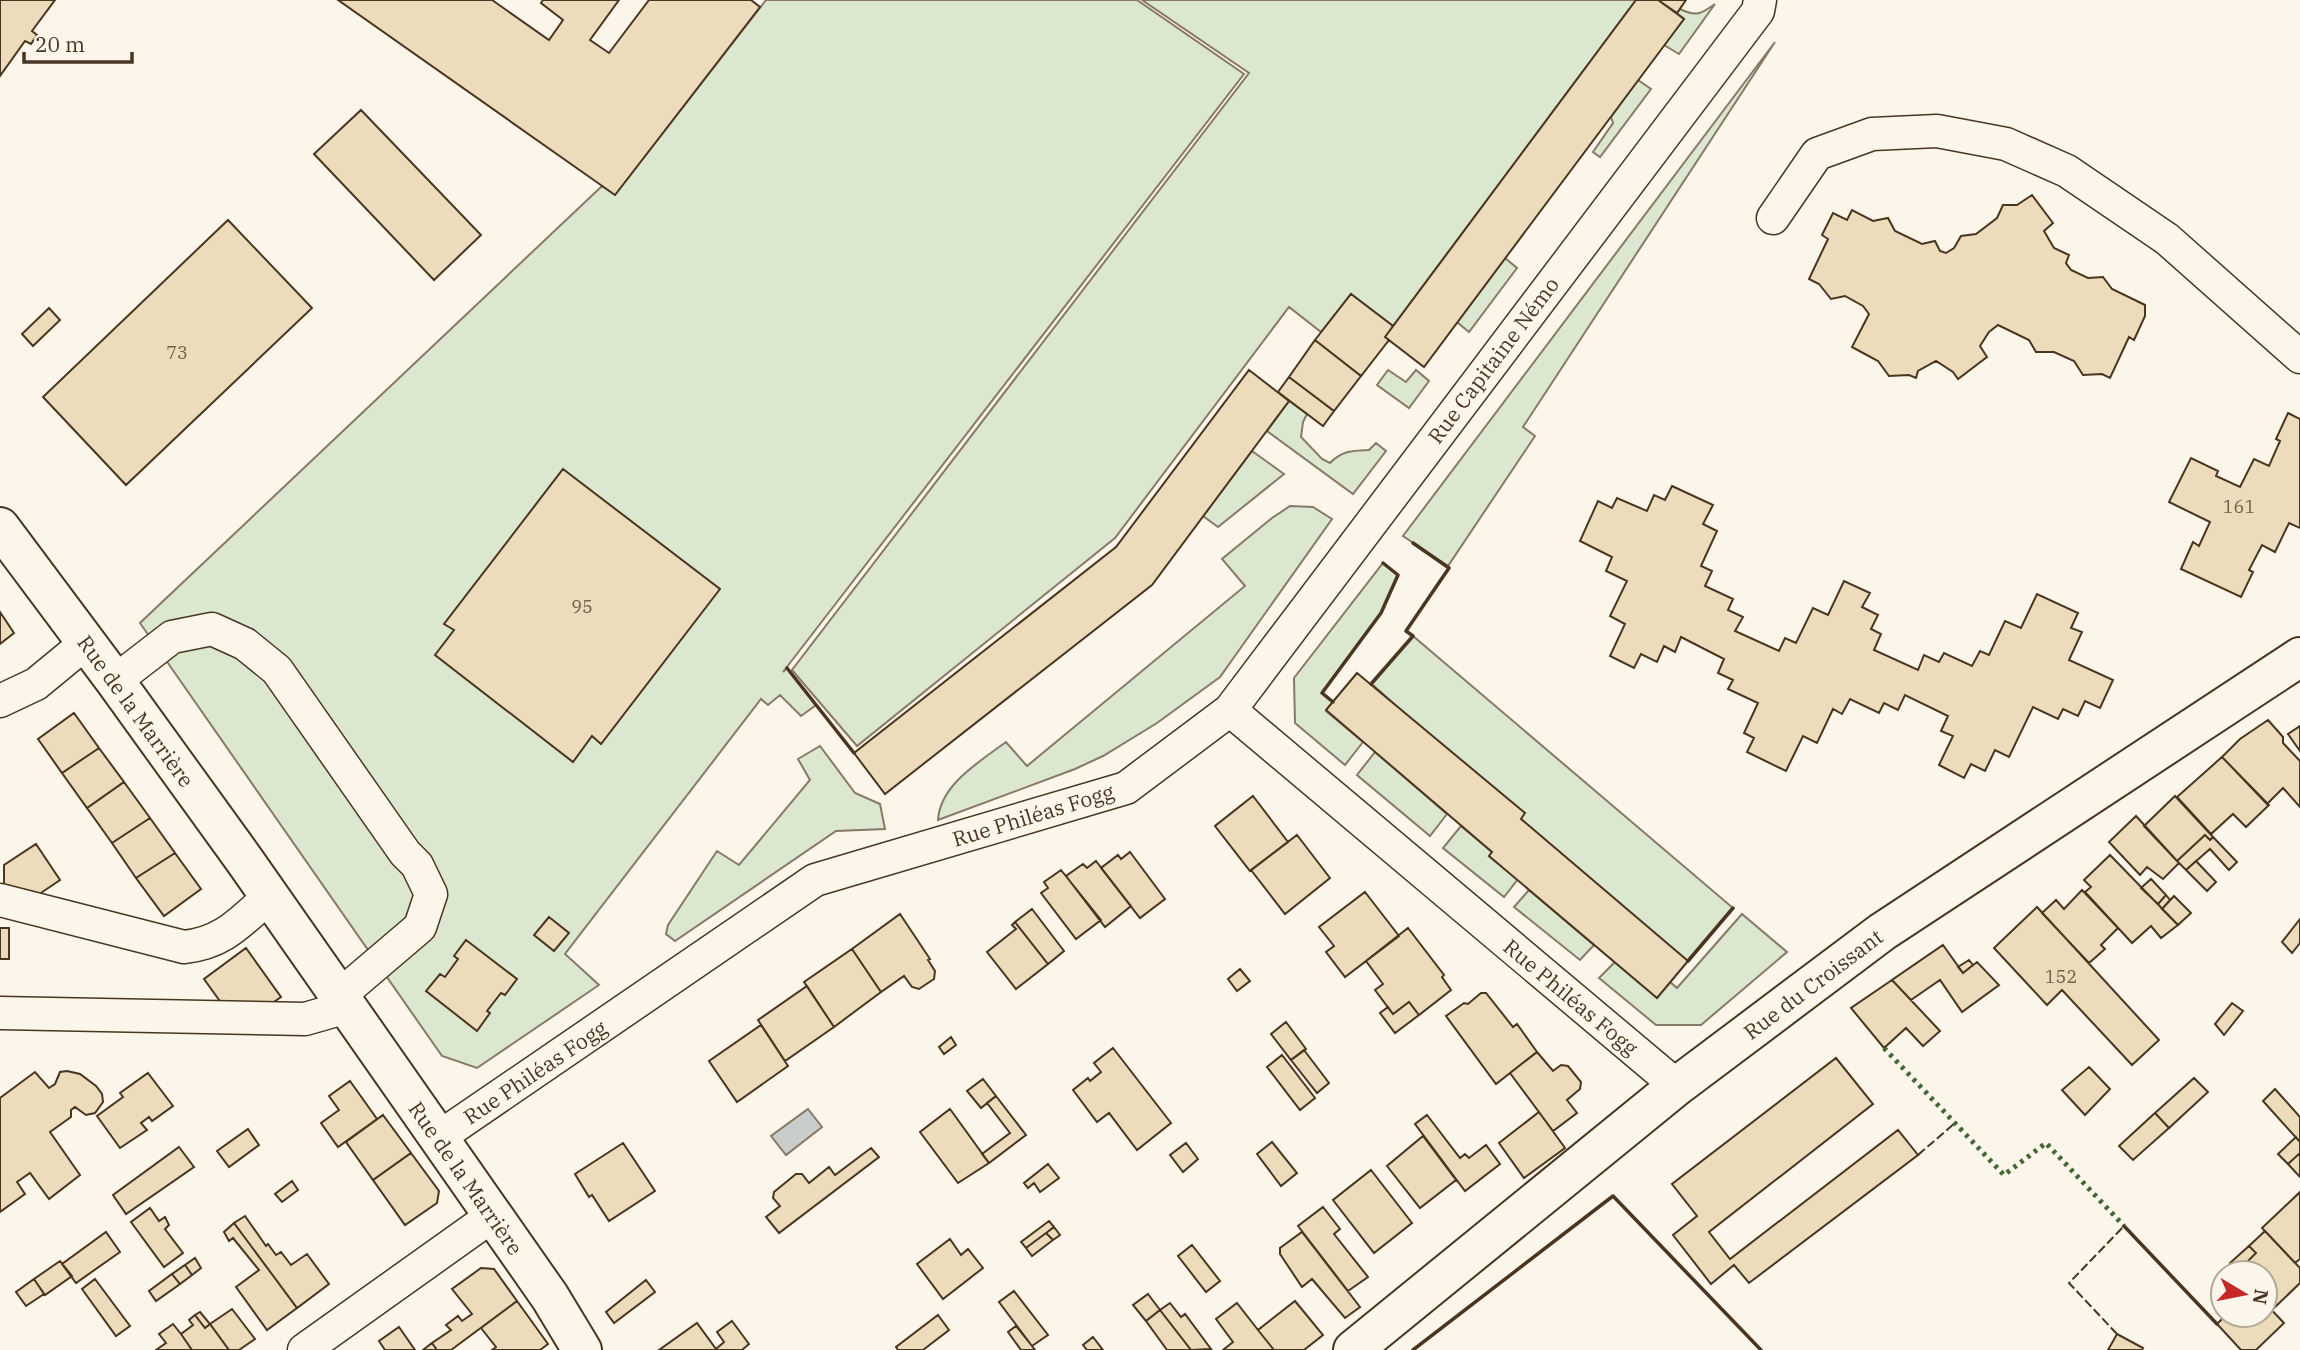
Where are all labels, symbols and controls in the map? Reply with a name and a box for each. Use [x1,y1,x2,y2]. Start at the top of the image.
scale bar [24,21,133,65]
text: 20 m [35,30,85,58]
street label: Rue Capitaine Némo [1421,271,1565,449]
house number: 73 [166,341,188,364]
house number: 161 [2223,495,2255,518]
house number: 95 [571,595,593,618]
street label: Rue de la Marrière [71,629,201,793]
street label: Rue Philéas Fogg [949,777,1118,853]
street label: Rue du Croissant [1738,922,1888,1046]
street label: Rue Philéas Fogg [1498,932,1645,1062]
house number: 152 [2045,965,2077,988]
street label: Rue Philéas Fogg [458,1013,613,1130]
street label: Rue de la Marrière [402,1096,530,1260]
north arrow [2209,1259,2279,1329]
text: N [2248,1287,2274,1306]

